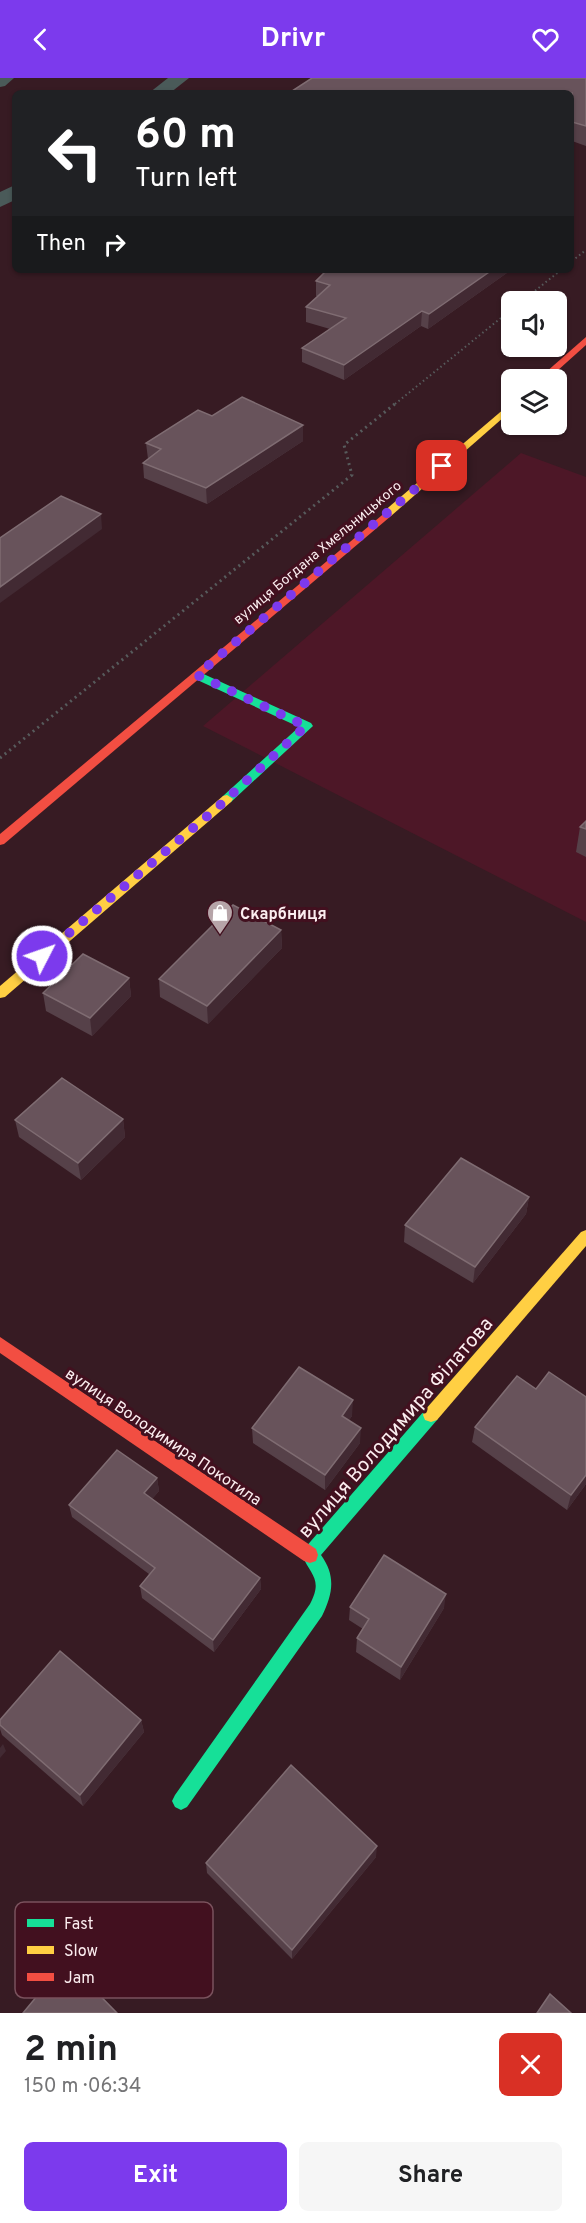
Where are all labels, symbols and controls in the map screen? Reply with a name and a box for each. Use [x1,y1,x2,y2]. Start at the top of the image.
text: Drivr [261,22,325,56]
icon: back [24,23,57,56]
icon: heart [529,23,562,56]
text: 60 m [135,110,236,163]
icon: left [36,114,114,192]
text: Turn left [135,162,237,196]
icon: right [98,228,131,261]
text: Then [36,231,86,258]
map controls [501,291,567,435]
button: sound [501,291,567,357]
button: layers [501,369,567,435]
pin [416,440,467,491]
icon: arrive [425,449,458,482]
street label: вулиця Богдана Хмельницького [230,478,406,628]
shop icon: Скарбниця [205,898,235,936]
place label: Скарбниця [240,905,327,925]
position arrow [10,924,74,988]
street label: вулиця Володимира Філатова [293,1312,500,1544]
street label: вулиця Володимира Покотила [61,1364,265,1511]
legend [15,1902,213,1998]
text: Fast [64,1915,94,1935]
text: Slow [64,1942,98,1962]
text: Jam [64,1969,95,1989]
text: 2 min [24,2028,118,2074]
button: close [499,2033,562,2096]
text: 150 m · 06:34 [24,2074,141,2100]
button: Exit [24,2142,287,2211]
button: Share [299,2142,562,2211]

